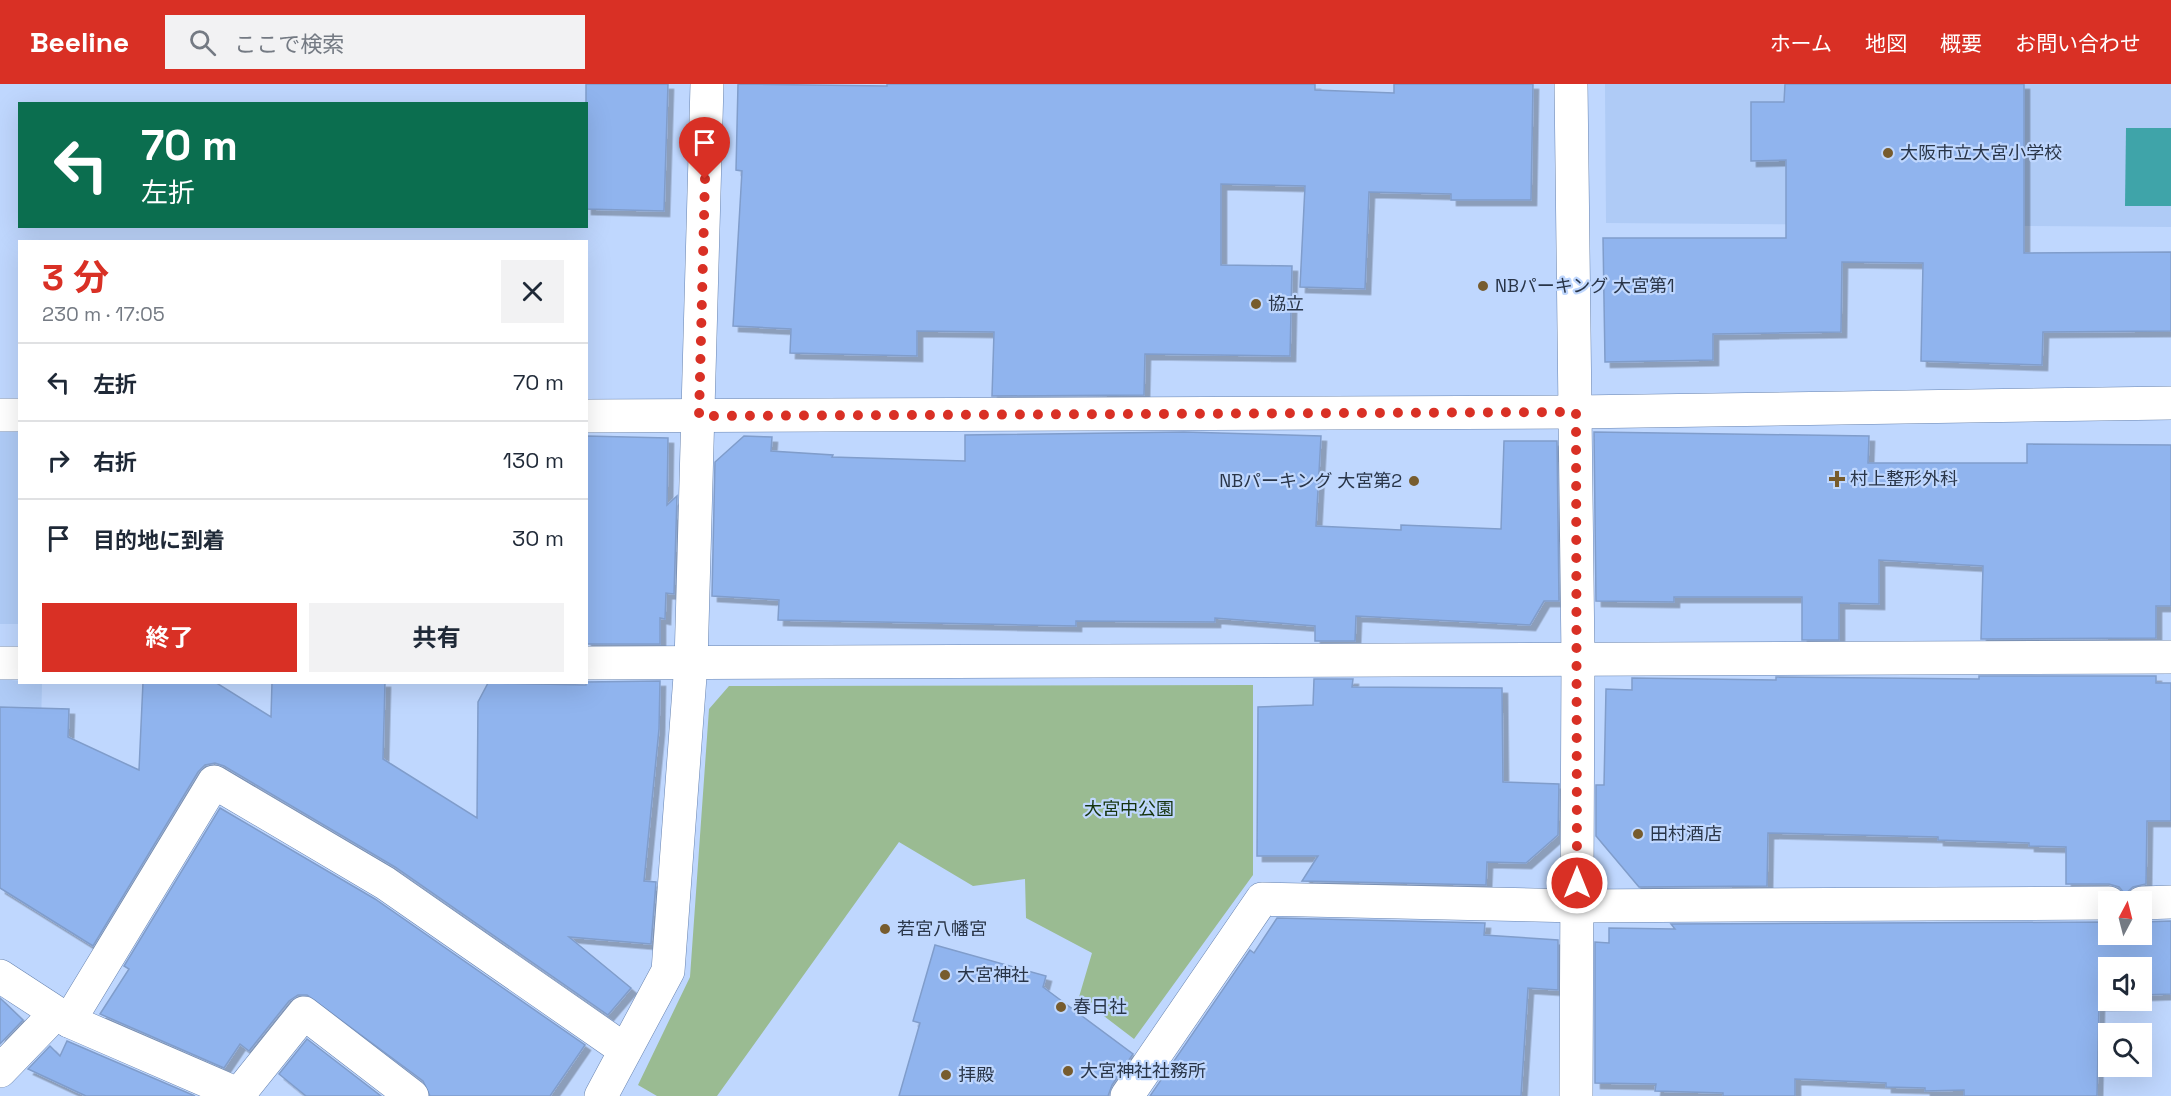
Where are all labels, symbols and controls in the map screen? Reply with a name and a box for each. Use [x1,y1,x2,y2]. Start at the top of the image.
search box [165,15,585,69]
text: Beeline [30,24,129,60]
icon: search [186,26,219,59]
text: ここで検索 [234,30,344,58]
text: ホーム [1770,30,1832,57]
text: 地図 [1865,30,1907,57]
text: 概要 [1940,30,1982,57]
text: お問い合わせ [2015,30,2141,57]
pin [679,117,730,179]
text: 70 m [141,119,238,172]
icon: left [42,126,120,204]
icon: arrive [688,126,721,159]
place label: 大阪市立大宮小学校 [1900,141,2062,164]
marker: 大阪市立大宮小学校 [1881,146,1895,160]
text: 左折 [141,175,195,210]
text: 3 分 [42,255,109,301]
button: close [501,260,564,323]
place label: NBパーキング 大宮第1 [1495,274,1674,297]
marker: NBパーキング 大宮第1 [1476,279,1490,293]
place label: 協立 [1268,292,1304,315]
marker: 協立 [1249,297,1263,311]
text: 230 m · 17:05 [42,301,165,327]
icon: left [42,366,75,399]
text: 70 m [513,368,564,396]
text: 左折 [93,370,137,398]
icon: right [42,444,75,477]
text: 130 m [503,446,564,474]
text: 右折 [93,448,137,476]
place label: 村上整形外科 [1850,467,1958,490]
place label: NBパーキング 大宮第2 [1219,469,1402,492]
marker: 村上整形外科 [1828,470,1846,488]
marker: NBパーキング 大宮第2 [1407,474,1421,488]
icon: arrive [42,522,75,555]
text: 30 m [512,524,564,552]
text: 目的地に到着 [93,526,225,554]
button: 終了 [42,603,297,672]
button: 共有 [309,603,564,672]
park label: 大宮中公園 [1084,797,1174,820]
place label: 田村酒店 [1650,822,1722,845]
marker: 田村酒店 [1631,827,1645,841]
position arrow [1545,851,1609,915]
north arrow [2098,891,2152,945]
map controls [2098,891,2152,1077]
place label: 若宮八幡宮 [897,917,987,940]
marker: 若宮八幡宮 [878,922,892,936]
button: sound [2098,957,2152,1011]
place label: 大宮神社 [957,963,1029,986]
marker: 大宮神社 [938,968,952,982]
place label: 春日社 [1073,995,1127,1018]
marker: 春日社 [1054,1000,1068,1014]
button: search [2098,1023,2152,1077]
place label: 大宮神社社務所 [1080,1059,1206,1082]
place label: 拝殿 [958,1063,994,1086]
marker: 大宮神社社務所 [1061,1064,1075,1078]
marker: 拝殿 [939,1068,953,1082]

